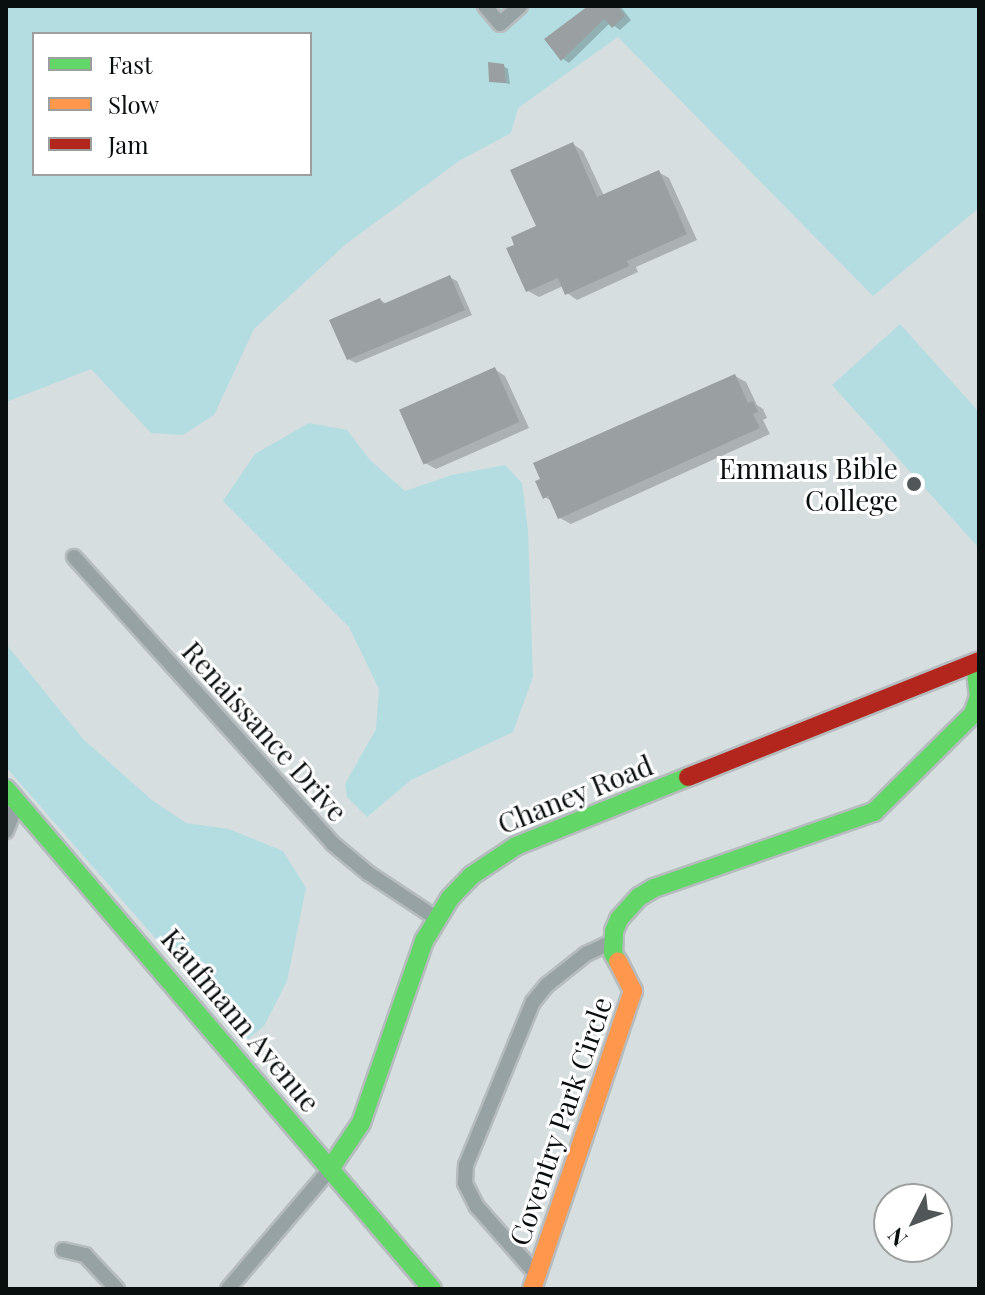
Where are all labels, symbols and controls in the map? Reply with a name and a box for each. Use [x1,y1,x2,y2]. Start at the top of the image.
legend [32,32,312,176]
text: Fast [108,48,153,80]
text: Slow [108,88,159,120]
text: Jam [108,128,149,160]
place label: Emmaus Bible College [719,451,898,517]
marker: Emmaus Bible College [905,475,923,493]
street label: Renaissance Drive [176,634,354,828]
street label: Chaney Road [492,748,658,840]
street label: Kaufmann Avenue [154,921,328,1119]
street label: Coventry Park Circle [502,992,618,1250]
north arrow [873,1183,953,1263]
text: N [880,1222,913,1254]

